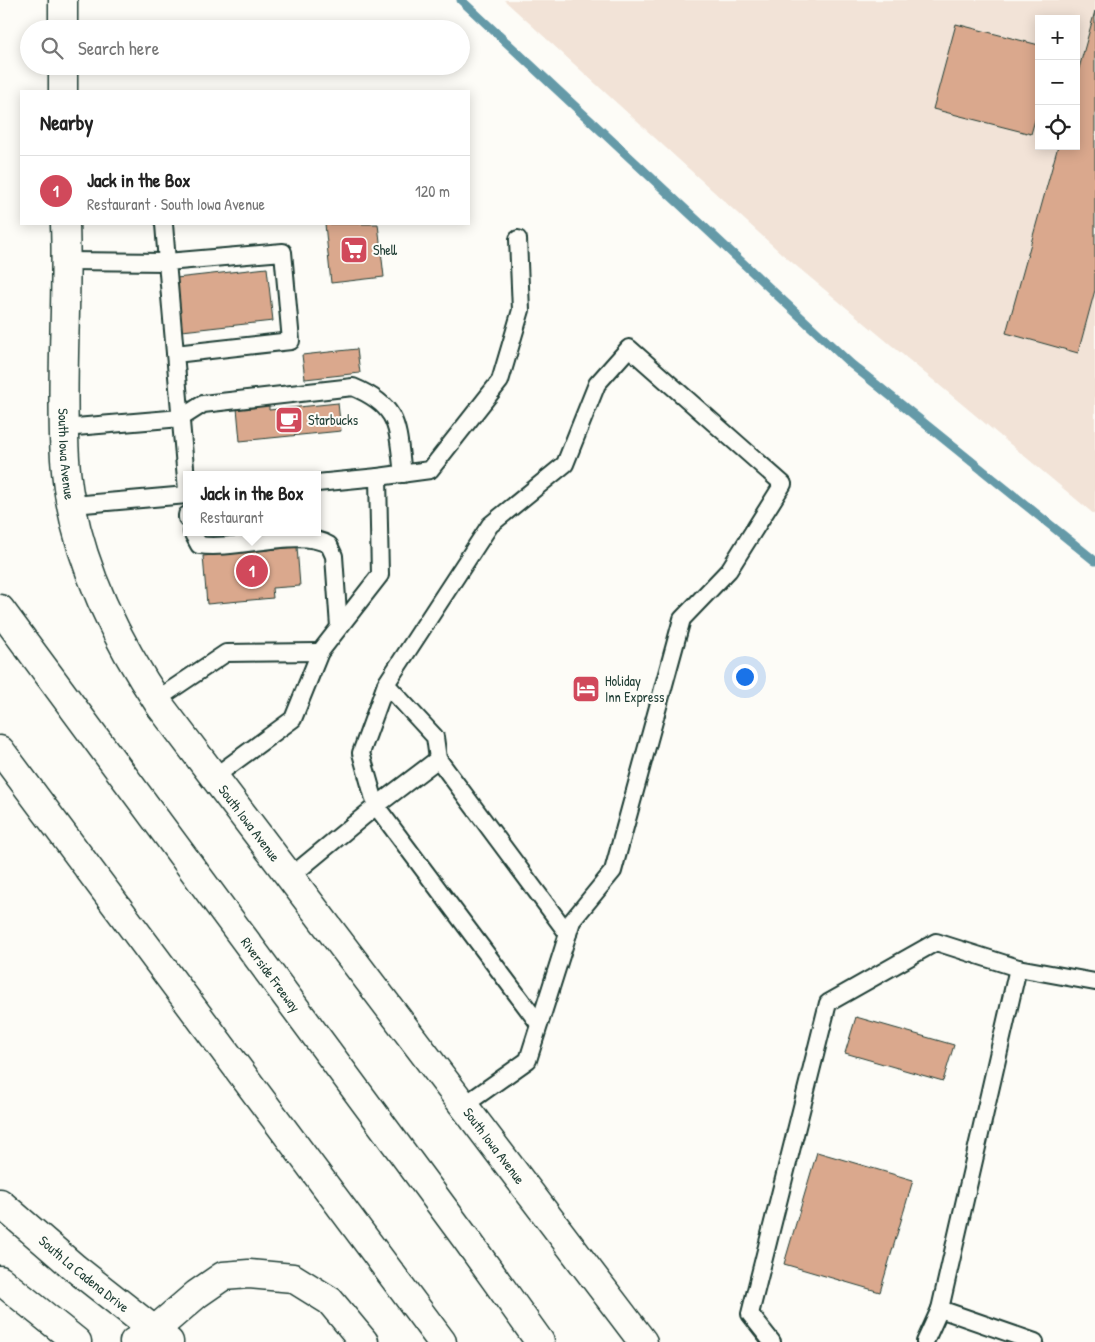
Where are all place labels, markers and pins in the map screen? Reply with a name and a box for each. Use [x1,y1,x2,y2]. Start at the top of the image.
supermarket icon: Shell [339,235,369,265]
place label: Shell [373,240,398,259]
cafe icon: Starbucks [274,405,304,435]
place label: Starbucks [308,410,358,429]
pin: 1 [236,552,268,590]
place label: Holiday Inn Express [605,671,664,707]
hotel icon: Holiday Inn Express [571,674,601,704]

